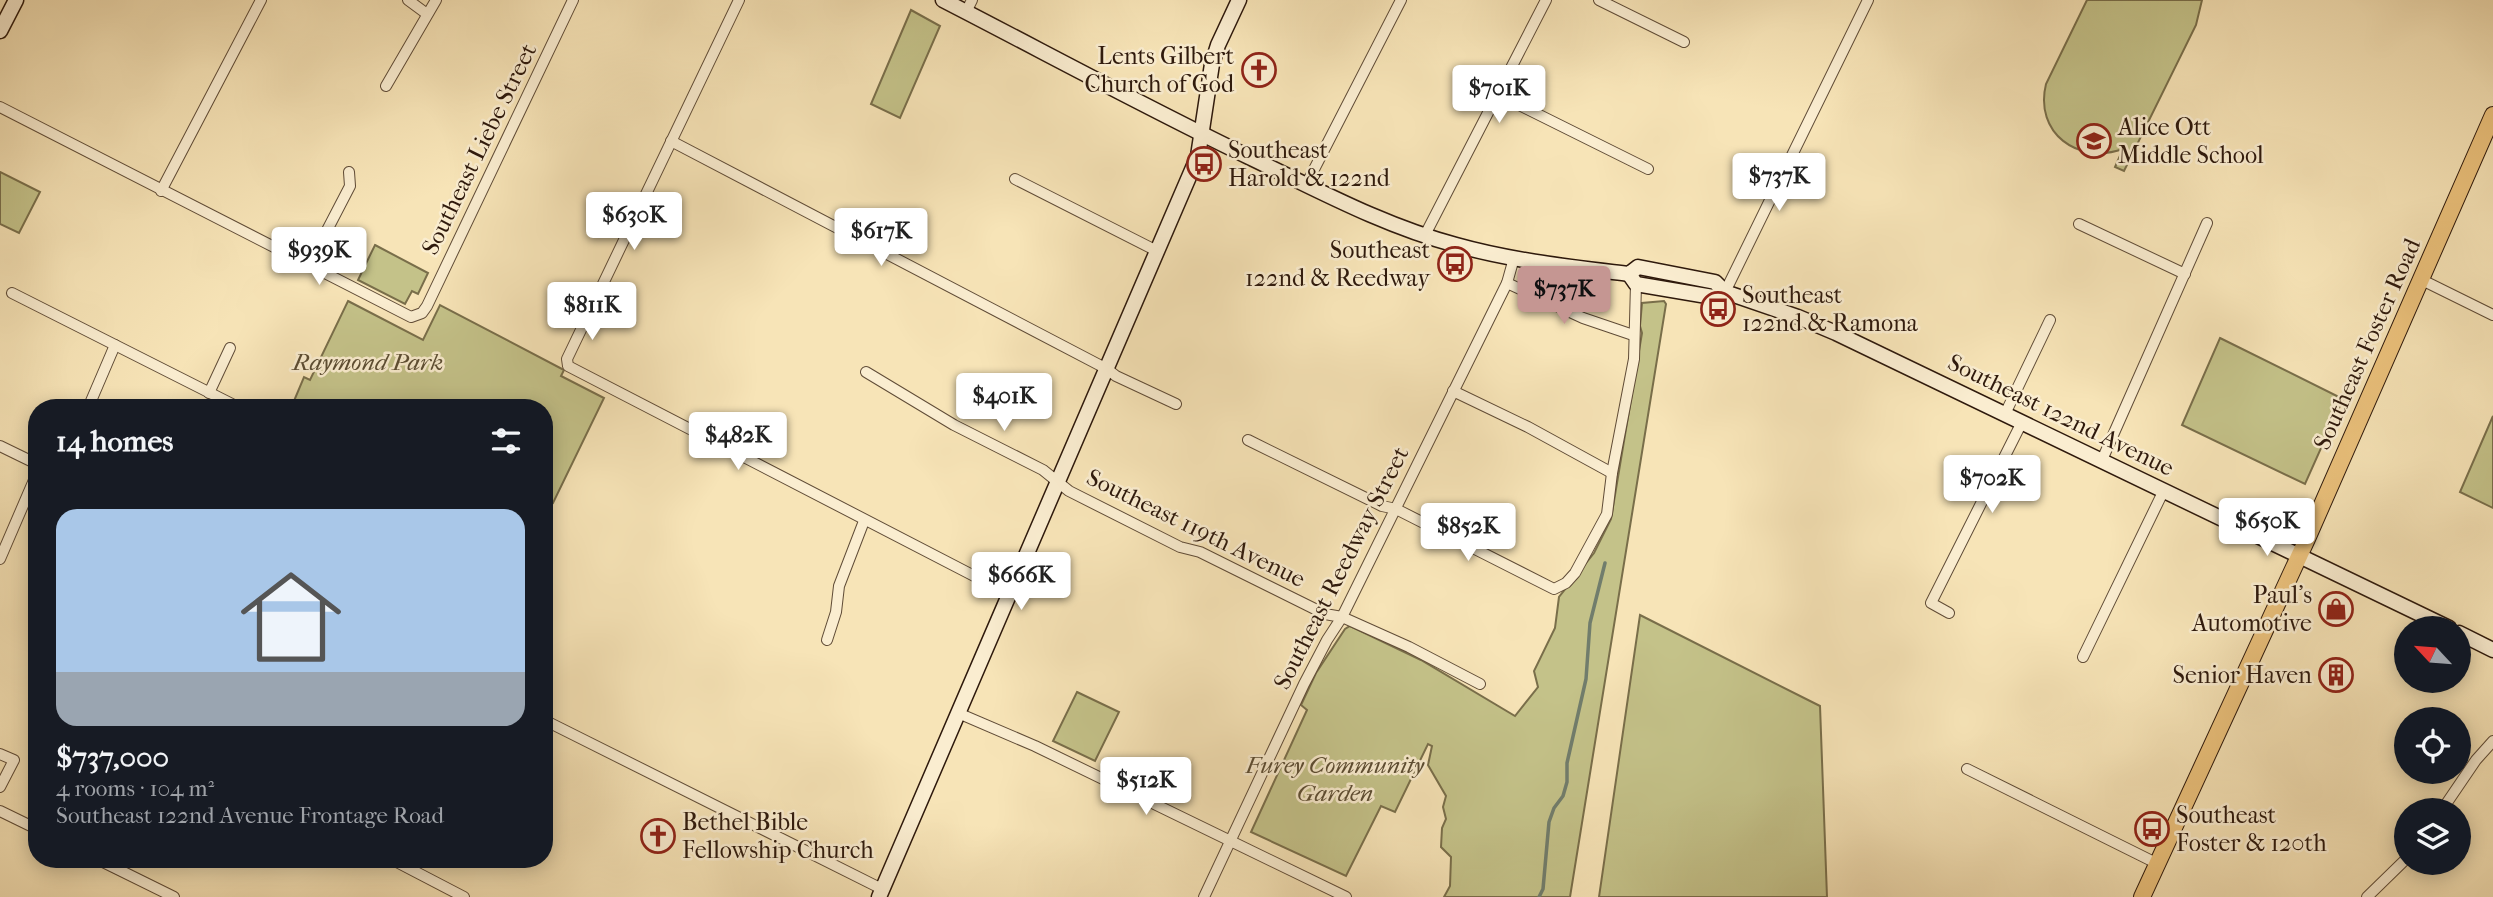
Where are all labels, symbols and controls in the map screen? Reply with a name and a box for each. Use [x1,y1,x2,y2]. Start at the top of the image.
street label: Southeast Liebe Street [416,38,543,259]
place label: Lents Gilbert Church of God [1085,42,1235,98]
church icon: Lents Gilbert Church of God [1240,51,1278,89]
pin: $701K [1450,66,1548,125]
text: $701K [1468,74,1530,101]
place label: Alice Ott Middle School [2117,113,2264,169]
school or university icon: Alice Ott Middle School [2075,122,2113,160]
place label: Southeast Harold & 122nd [1228,136,1391,192]
bus stop icon: Southeast Harold & 122nd [1185,145,1223,183]
pin: $737K [1730,154,1828,213]
text: $737K [1748,162,1810,189]
pin: $630K [585,192,683,252]
text: $630K [602,201,666,228]
pin: $617K [832,208,930,268]
text: $617K [850,217,912,244]
pin: $939K [270,228,368,287]
street label: Southeast Foster Road [2308,233,2427,454]
text: $939K [288,236,350,263]
place label: Southeast 122nd & Reedway [1245,236,1431,292]
bus stop icon: Southeast 122nd & Reedway [1436,245,1474,283]
pin: $737K [1515,266,1613,326]
text: $737K [1533,275,1595,302]
place label: Southeast 122nd & Ramona [1742,281,1919,337]
pin: $811K [543,282,641,342]
bus stop icon: Southeast 122nd & Ramona [1699,290,1737,328]
text: $811K [563,291,621,318]
park label: Raymond Park [291,348,443,376]
street label: Southeast 122nd Avenue [1943,348,2179,482]
pin: $401K [955,374,1053,433]
text: $401K [972,382,1036,409]
pin: $482K [689,412,787,472]
text: $482K [705,421,771,448]
icon: filters [487,422,525,460]
text: 14 homes [56,424,173,459]
street label: Southeast Reedway Street [1268,442,1415,694]
pin: $702K [1943,456,2041,515]
street label: Southeast 119th Avenue [1082,463,1310,593]
text: $702K [1960,464,2024,491]
pin: $650K [2218,498,2316,558]
pin: $852K [1419,504,1517,563]
text: $650K [2235,507,2299,534]
text: $852K [1437,512,1499,539]
pin: $666K [972,552,1070,612]
icon: home [228,554,354,680]
text: $666K [988,561,1054,588]
place label: Paul's Automotive [2191,581,2312,637]
shop icon: Paul's Automotive [2317,590,2355,628]
north arrow [2394,616,2471,693]
map controls [2394,616,2471,875]
building icon: Senior Haven [2317,656,2355,694]
place label: Senior Haven [2173,661,2312,689]
button: locate [2394,707,2471,784]
text: $737,000 [56,740,169,775]
park label: Furey Community Garden [1245,751,1425,807]
pin: $512K [1097,758,1195,817]
text: $512K [1116,766,1176,793]
text: 4 rooms · 104 m² [56,775,214,802]
button: layers [2394,798,2471,875]
place label: Southeast Foster & 120th [2176,801,2327,857]
text: Southeast 122nd Avenue Frontage Road [56,802,444,829]
place label: Bethel Bible Fellowship Church [682,808,874,864]
bus stop icon: Southeast Foster & 120th [2133,810,2171,848]
church icon: Bethel Bible Fellowship Church [639,817,677,855]

